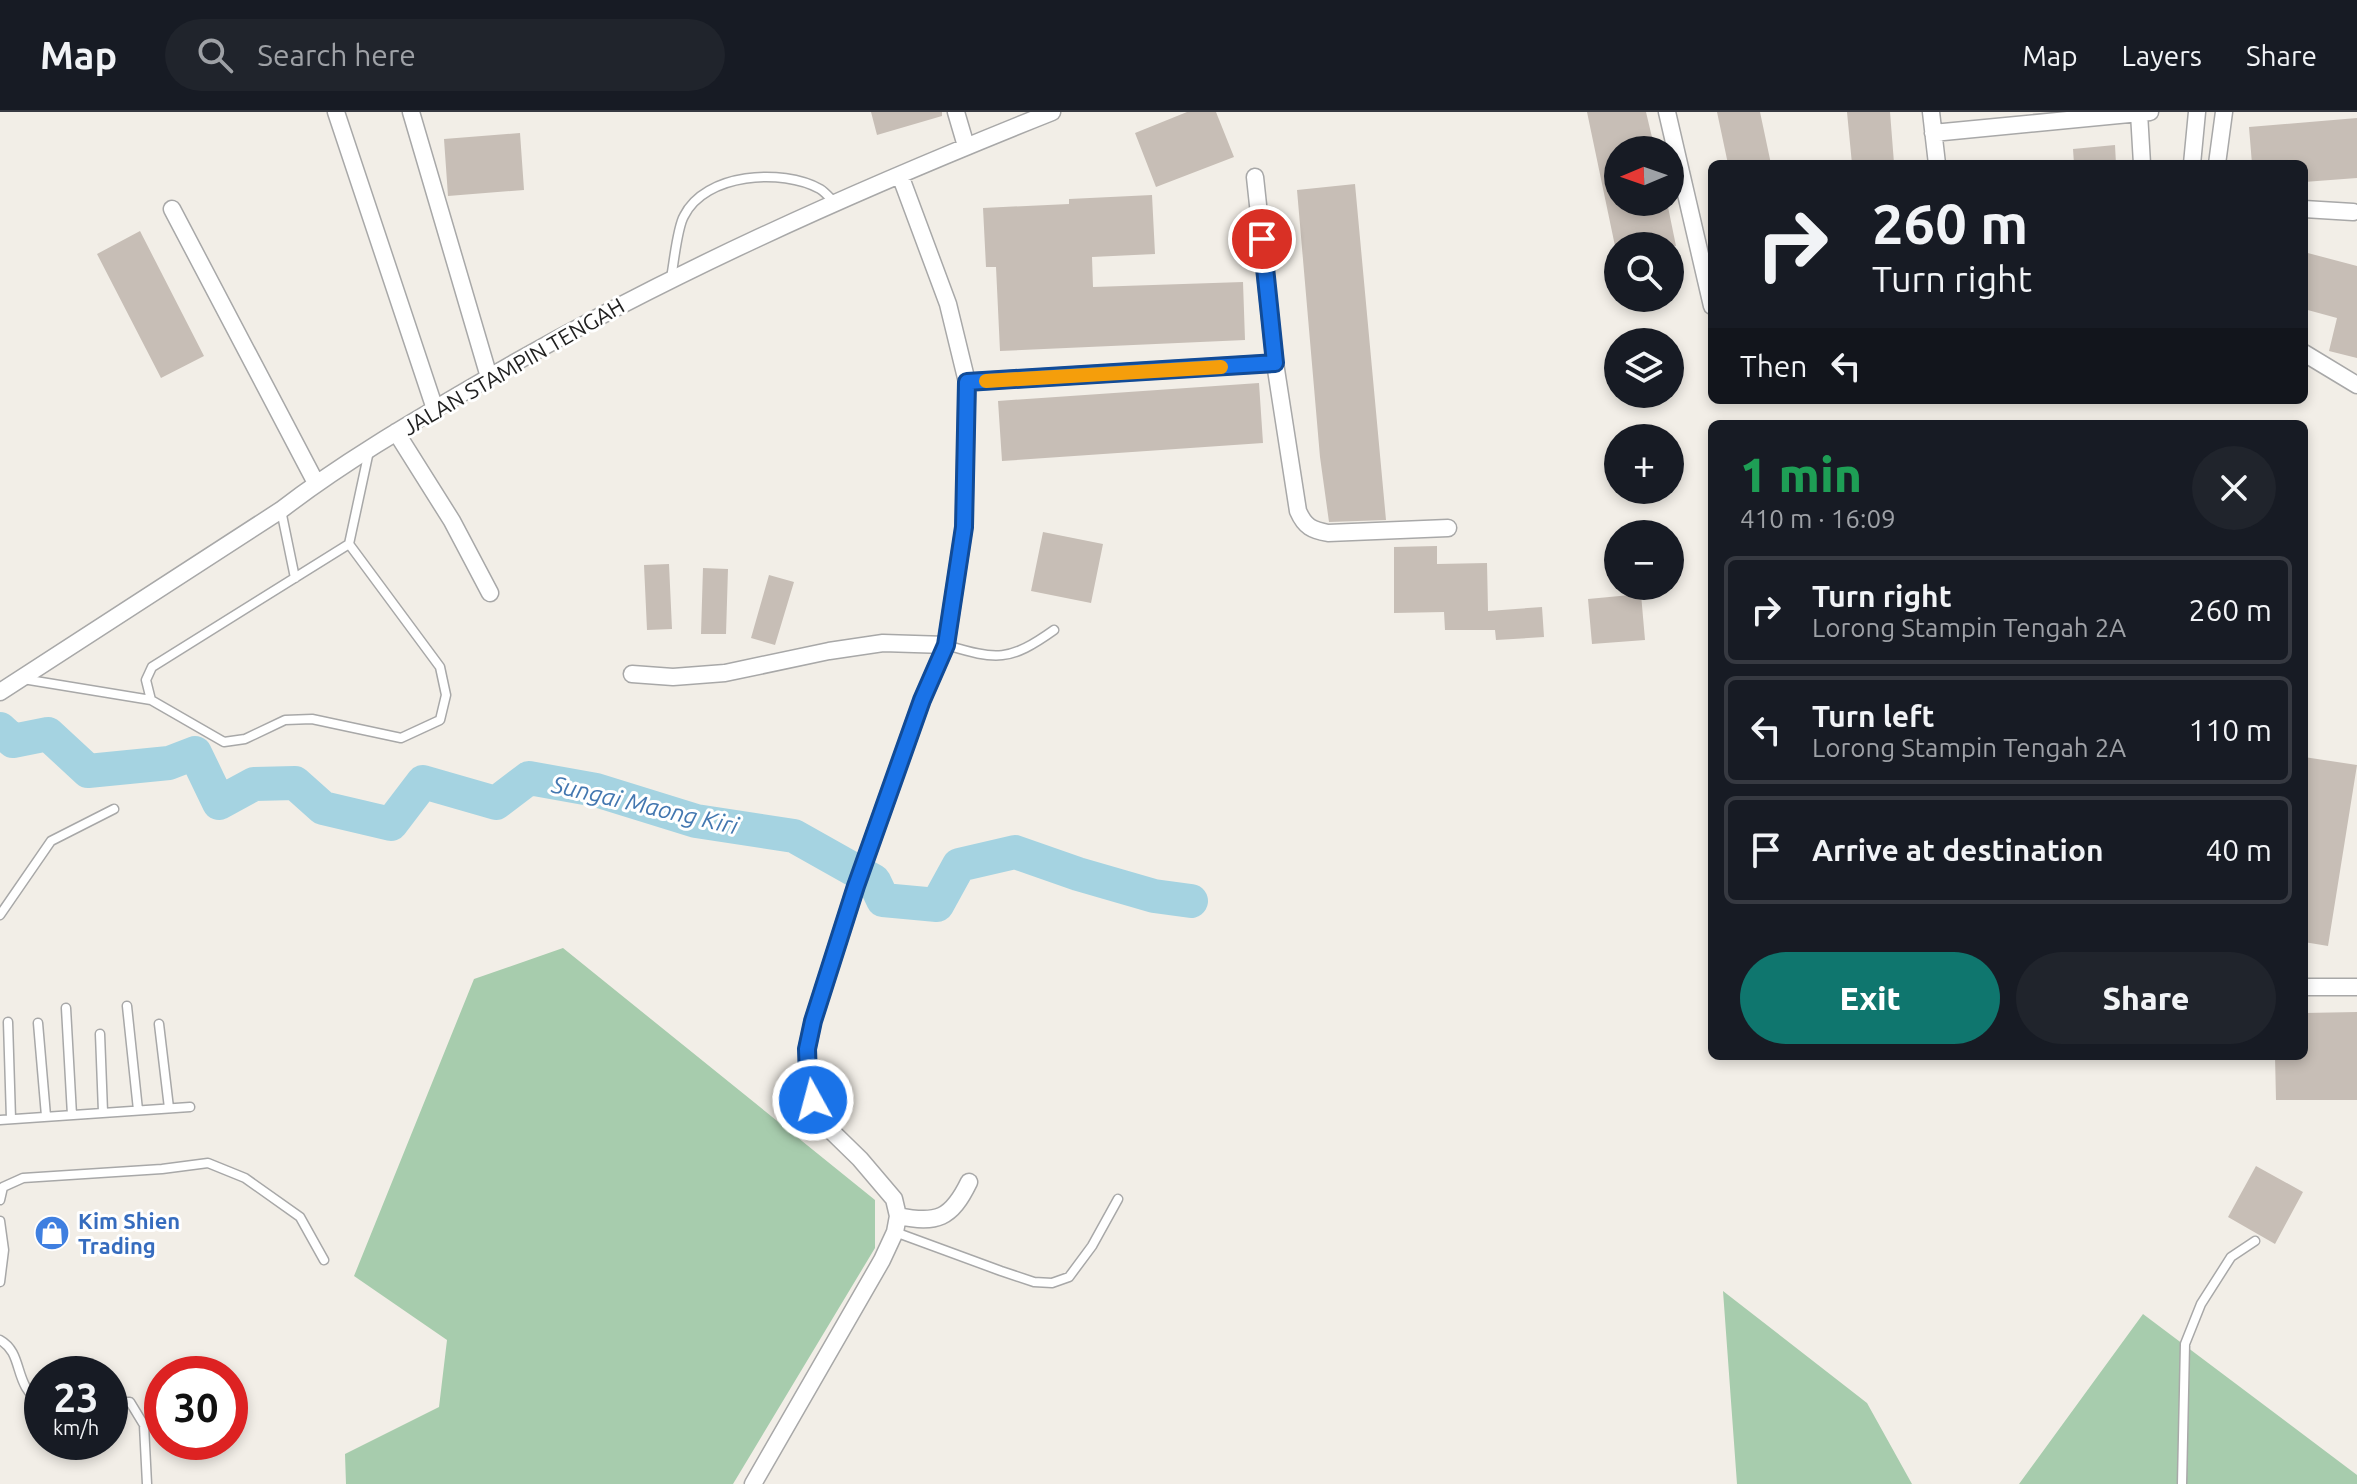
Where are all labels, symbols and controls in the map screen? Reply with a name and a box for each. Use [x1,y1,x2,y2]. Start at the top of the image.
search box [165,19,725,91]
icon: search [193,33,237,77]
text: Map [40,34,117,76]
text: Search here [257,38,416,72]
text: Map [2022,40,2078,71]
text: Layers [2122,40,2202,71]
text: Share [2246,40,2317,71]
north arrow [1604,136,1684,216]
map controls [1604,136,1684,600]
icon: right [1740,192,1844,296]
text: 260 m [1872,192,2028,255]
pin [1228,205,1296,273]
icon: arrive [1240,217,1284,261]
button: search [1604,232,1684,312]
text: Turn right [1872,258,2032,299]
street label: JALAN STAMPIN TENGAH [398,292,628,440]
button: layers [1604,328,1684,408]
icon: left [1824,344,1868,388]
text: Then [1740,349,1808,383]
button: + [1604,424,1684,504]
button: close [2192,446,2276,530]
text: 1 min [1740,447,1862,501]
text: 410 m · 16:09 [1740,504,1896,533]
button: − [1604,520,1684,600]
text: Turn right [1812,579,1952,613]
icon: right [1744,588,1788,632]
text: 260 m [2188,593,2272,627]
text: Lorong Stampin Tengah 2A [1812,613,2126,642]
text: Turn left [1812,699,1934,733]
icon: left [1744,708,1788,752]
text: 110 m [2188,713,2272,747]
text: Lorong Stampin Tengah 2A [1812,733,2126,762]
water label: Sungai Maong Kiri [548,770,742,840]
icon: arrive [1744,828,1788,872]
text: Arrive at destination [1812,833,2104,867]
text: 40 m [2205,833,2272,867]
button: Exit [1740,952,2000,1044]
button: Share [2016,952,2276,1044]
position arrow [771,1058,855,1142]
place label: Kim Shien Trading [78,1208,180,1258]
shop icon: Kim Shien Trading [33,1214,71,1252]
speed limit sign: 30 [144,1356,248,1460]
text: 23 [53,1375,99,1420]
text: km/h [53,1416,99,1439]

